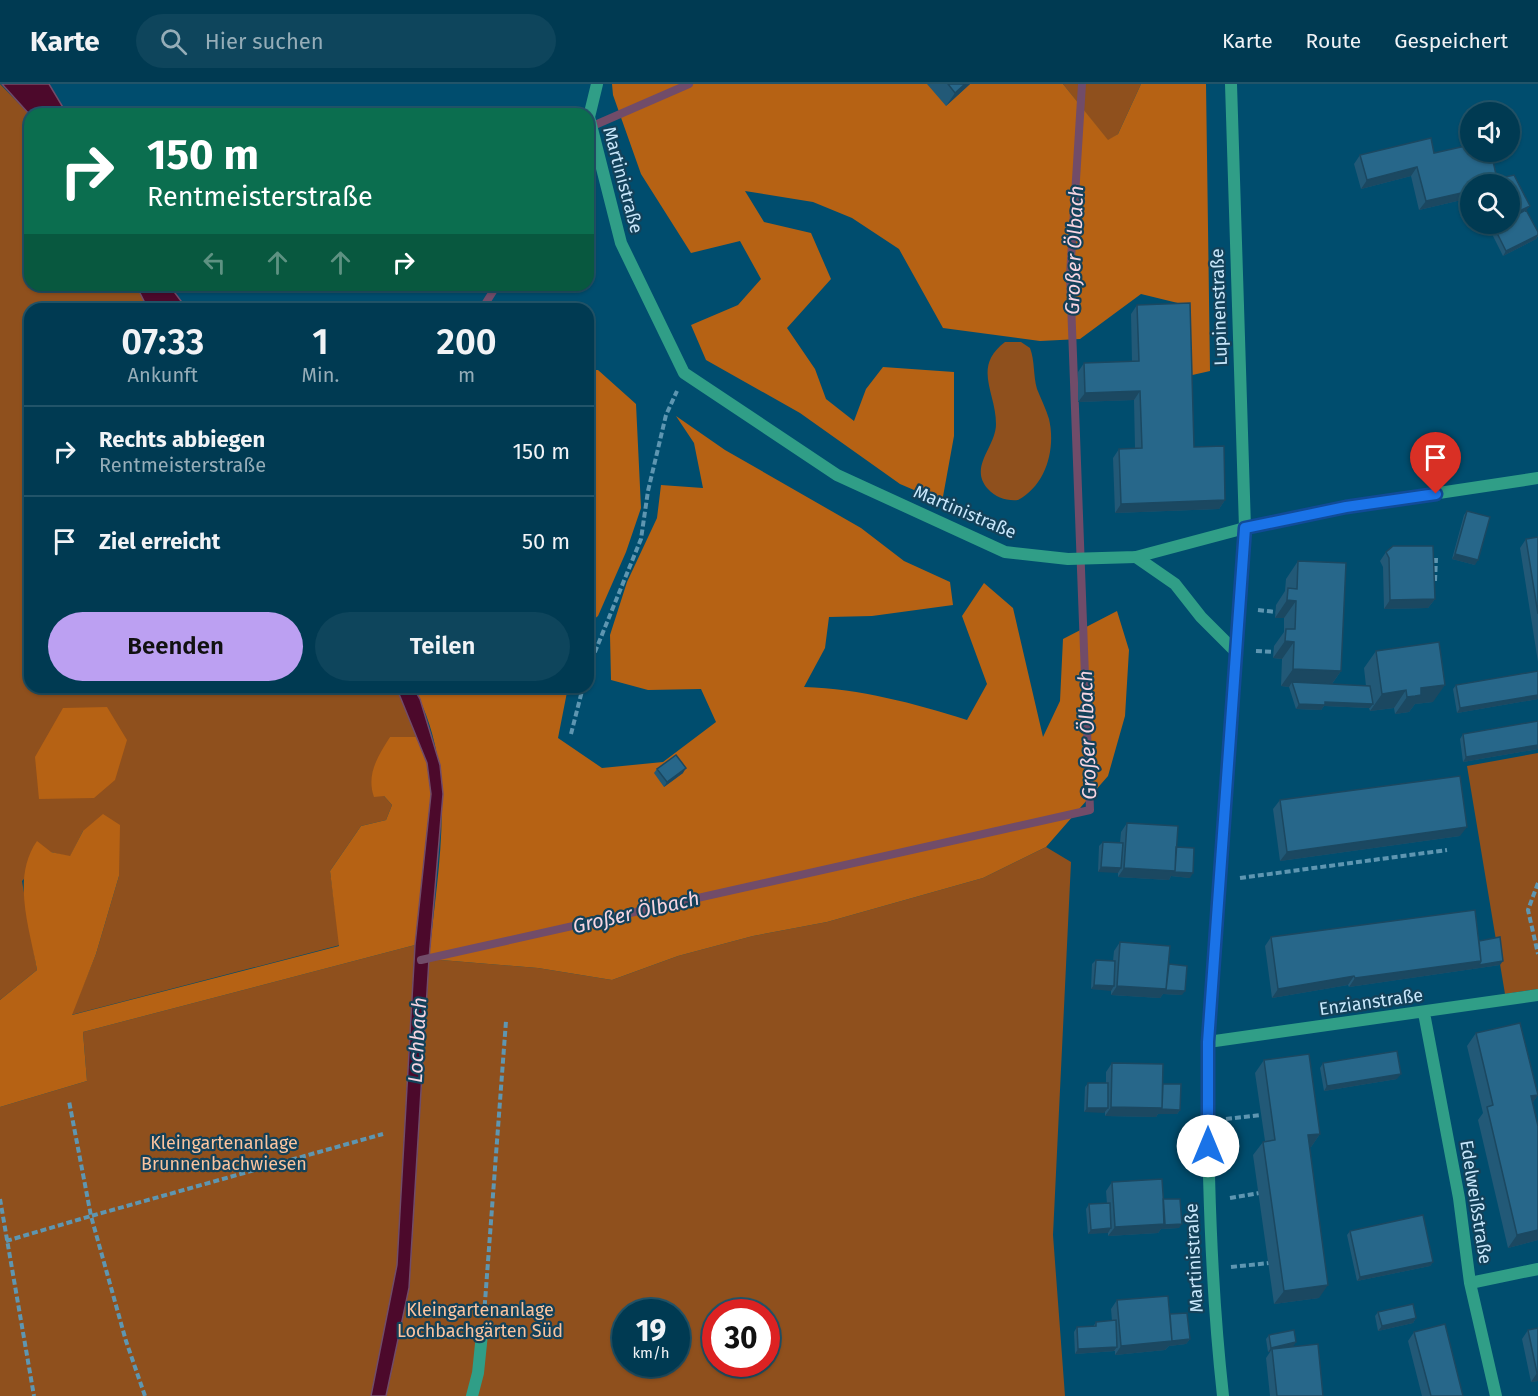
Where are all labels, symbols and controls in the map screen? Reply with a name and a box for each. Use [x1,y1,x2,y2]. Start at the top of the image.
search box [136,14,556,68]
text: Karte [30,25,100,58]
icon: search [157,25,190,58]
text: Hier suchen [205,28,324,55]
text: Karte [1222,28,1273,54]
text: Route [1306,28,1361,54]
text: Gespeichert [1394,28,1508,54]
map controls [1460,102,1520,234]
button: sound [1460,102,1520,162]
street label: Martinistraße [598,124,648,236]
text: 150 m [147,130,259,180]
icon: right [48,132,126,210]
button: search [1460,174,1520,234]
text: Rentmeisterstraße [147,181,373,213]
water label: Großer Ölbach [1060,185,1088,315]
icon: left [198,246,231,279]
icon: ahead [261,246,294,279]
icon: ahead [324,246,357,279]
icon: right [387,246,420,279]
street label: Lupinenstraße [1206,248,1232,366]
text: 07:33 [121,320,204,364]
text: 1 [312,320,329,364]
text: 200 [437,320,497,364]
text: Ankunft [127,363,198,387]
text: Min. [302,363,339,387]
text: m [458,363,475,387]
text: Rechts abbiegen [99,426,265,453]
pin [1410,432,1461,494]
icon: right [48,435,81,468]
text: 150 m [512,438,570,465]
icon: arrive [1419,441,1452,474]
text: Rentmeisterstraße [99,453,266,477]
street label: Martinistraße [910,480,1020,544]
icon: arrive [48,525,81,558]
text: Ziel erreicht [99,528,220,555]
text: 50 m [522,528,570,555]
button: Beenden [48,612,303,681]
button: Teilen [315,612,570,681]
water label: Großer Ölbach [1073,670,1101,800]
water label: Großer Ölbach [570,886,702,938]
street label: Enzianstraße [1318,984,1424,1020]
water label: Lochbach [403,996,431,1084]
position arrow [1176,1114,1240,1178]
park label: Kleingartenanlage Brunnenbachwiesen [141,1132,307,1175]
street label: Edelweißstraße [1455,1139,1497,1265]
street label: Martinistraße [1180,1203,1208,1313]
park label: Kleingartenanlage Lochbachgärten Süd [397,1299,563,1342]
speed limit sign: 30 [702,1299,780,1377]
text: 19 [636,1313,666,1349]
text: km/h [632,1344,670,1362]

